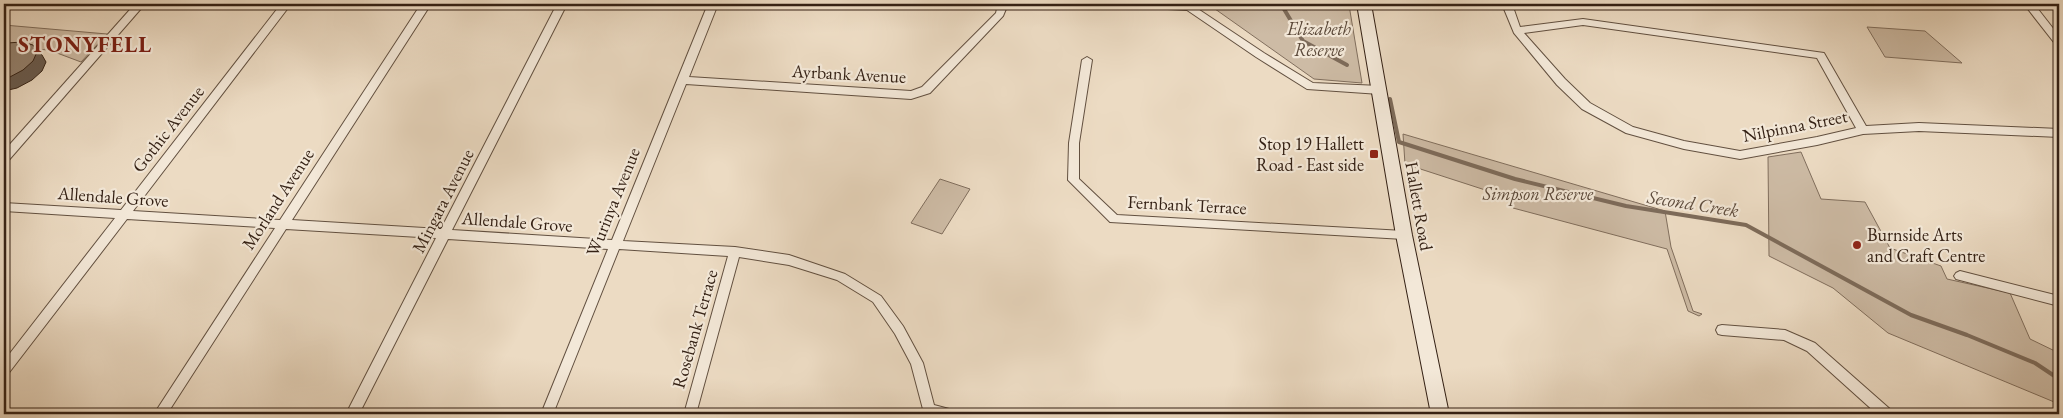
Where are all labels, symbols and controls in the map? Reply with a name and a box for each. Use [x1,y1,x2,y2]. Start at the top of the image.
park label: Elizabeth Reserve [1286,17,1351,61]
district label: STONYFELL [18,30,152,59]
street label: Ayrbank Avenue [790,59,907,88]
street label: Gothic Avenue [127,81,209,177]
street label: Nilpinna Street [1741,104,1850,147]
place label: Stop 19 Hallett Road - East side [1256,132,1364,176]
street label: Morland Avenue [236,144,319,254]
street label: Wurinya Avenue [580,144,645,260]
street label: Mingara Avenue [407,145,479,257]
marker: Stop 19 Hallett Road - East side [1368,148,1380,160]
street label: Hallett Road [1400,160,1439,253]
street label: Allendale Grove [56,181,169,212]
park label: Simpson Reserve [1482,182,1594,206]
water label: Second Creek [1644,184,1741,223]
street label: Fernbank Terrace [1127,190,1247,219]
street label: Allendale Grove [460,206,573,237]
place label: Burnside Arts and Craft Centre [1867,223,1985,267]
marker: Burnside Arts and Craft Centre [1851,239,1863,251]
street label: Rosebank Terrace [667,267,722,391]

